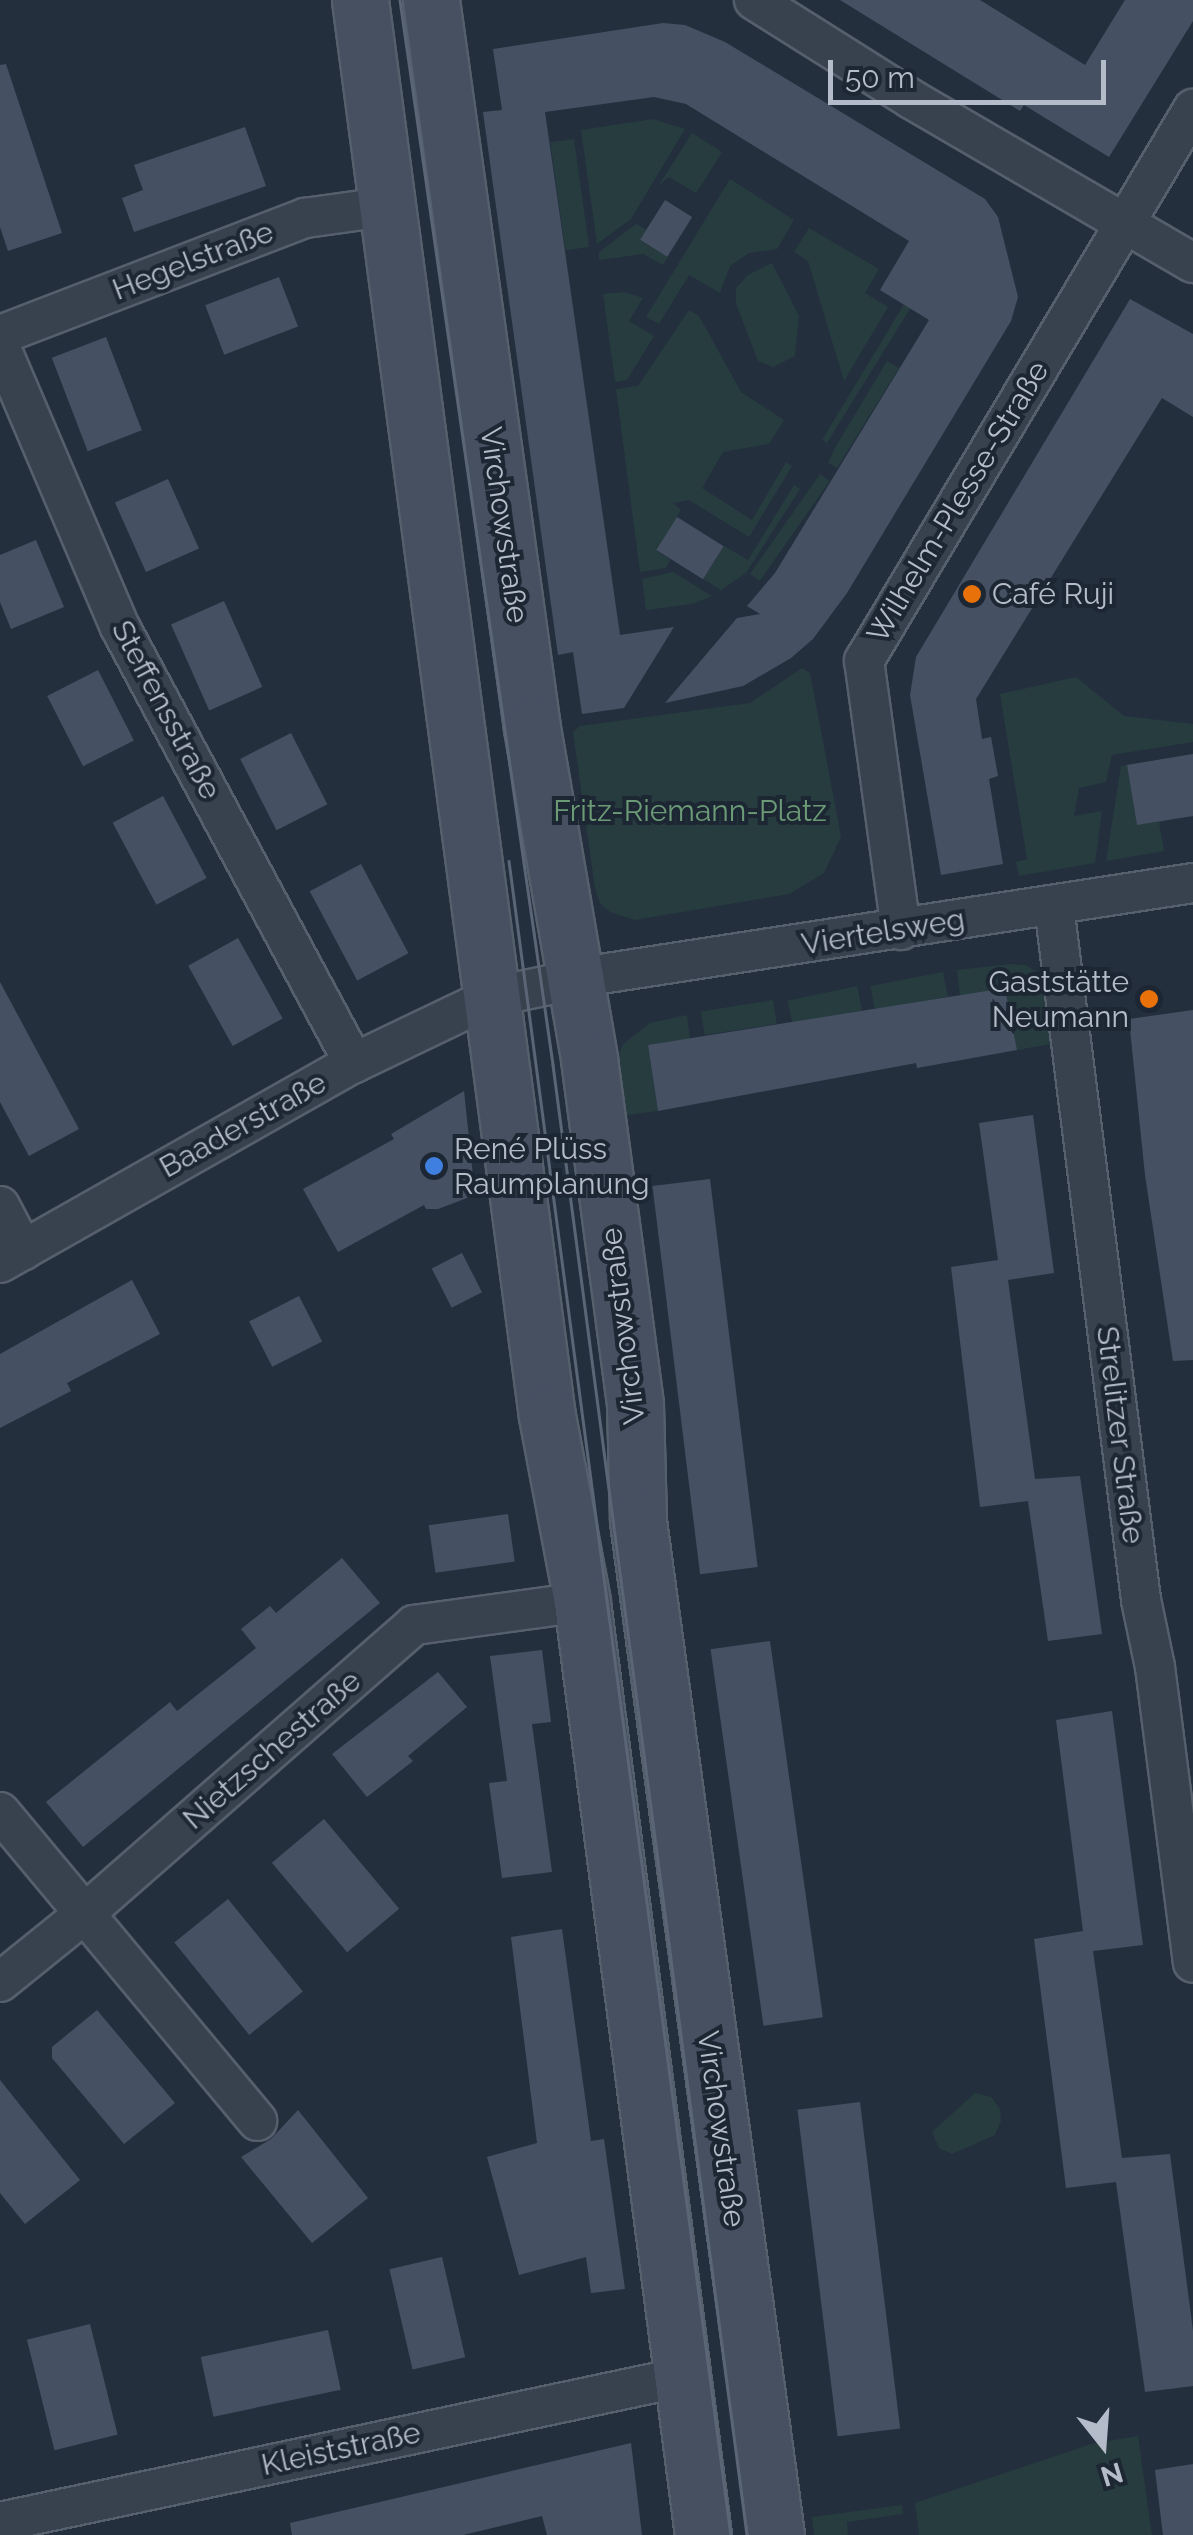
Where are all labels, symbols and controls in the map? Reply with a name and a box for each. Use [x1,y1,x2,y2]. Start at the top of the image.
scale bar [833,40,1110,102]
text: 50 m [845,60,915,95]
street label: Hegelstraße [108,214,278,308]
street label: Wilhelm-Plesse-Straße [860,355,1056,649]
street label: Virchowstraße [472,425,536,625]
place label: Café Ruji [992,576,1114,612]
marker: Café Ruji [961,583,983,605]
street label: Steffensstraße [104,614,228,806]
park label: Fritz-Riemann-Platz [553,793,827,829]
street label: Viertelsweg [799,901,967,963]
place label: Gaststätte Neumann [988,964,1129,1034]
marker: Gaststätte Neumann [1138,988,1160,1010]
street label: Baaderstraße [153,1064,333,1186]
place label: René Plüss Raumplanung [454,1131,649,1202]
marker: René Plüss Raumplanung [423,1155,445,1177]
street label: Virchowstraße [593,1226,653,1426]
street label: Strelitzer Straße [1089,1324,1151,1546]
street label: Nietzschestraße [176,1663,368,1837]
street label: Virchowstraße [689,2029,753,2229]
north arrow [1053,2395,1153,2495]
street label: Kleiststraße [258,2415,424,2483]
text: N [1097,2455,1127,2493]

